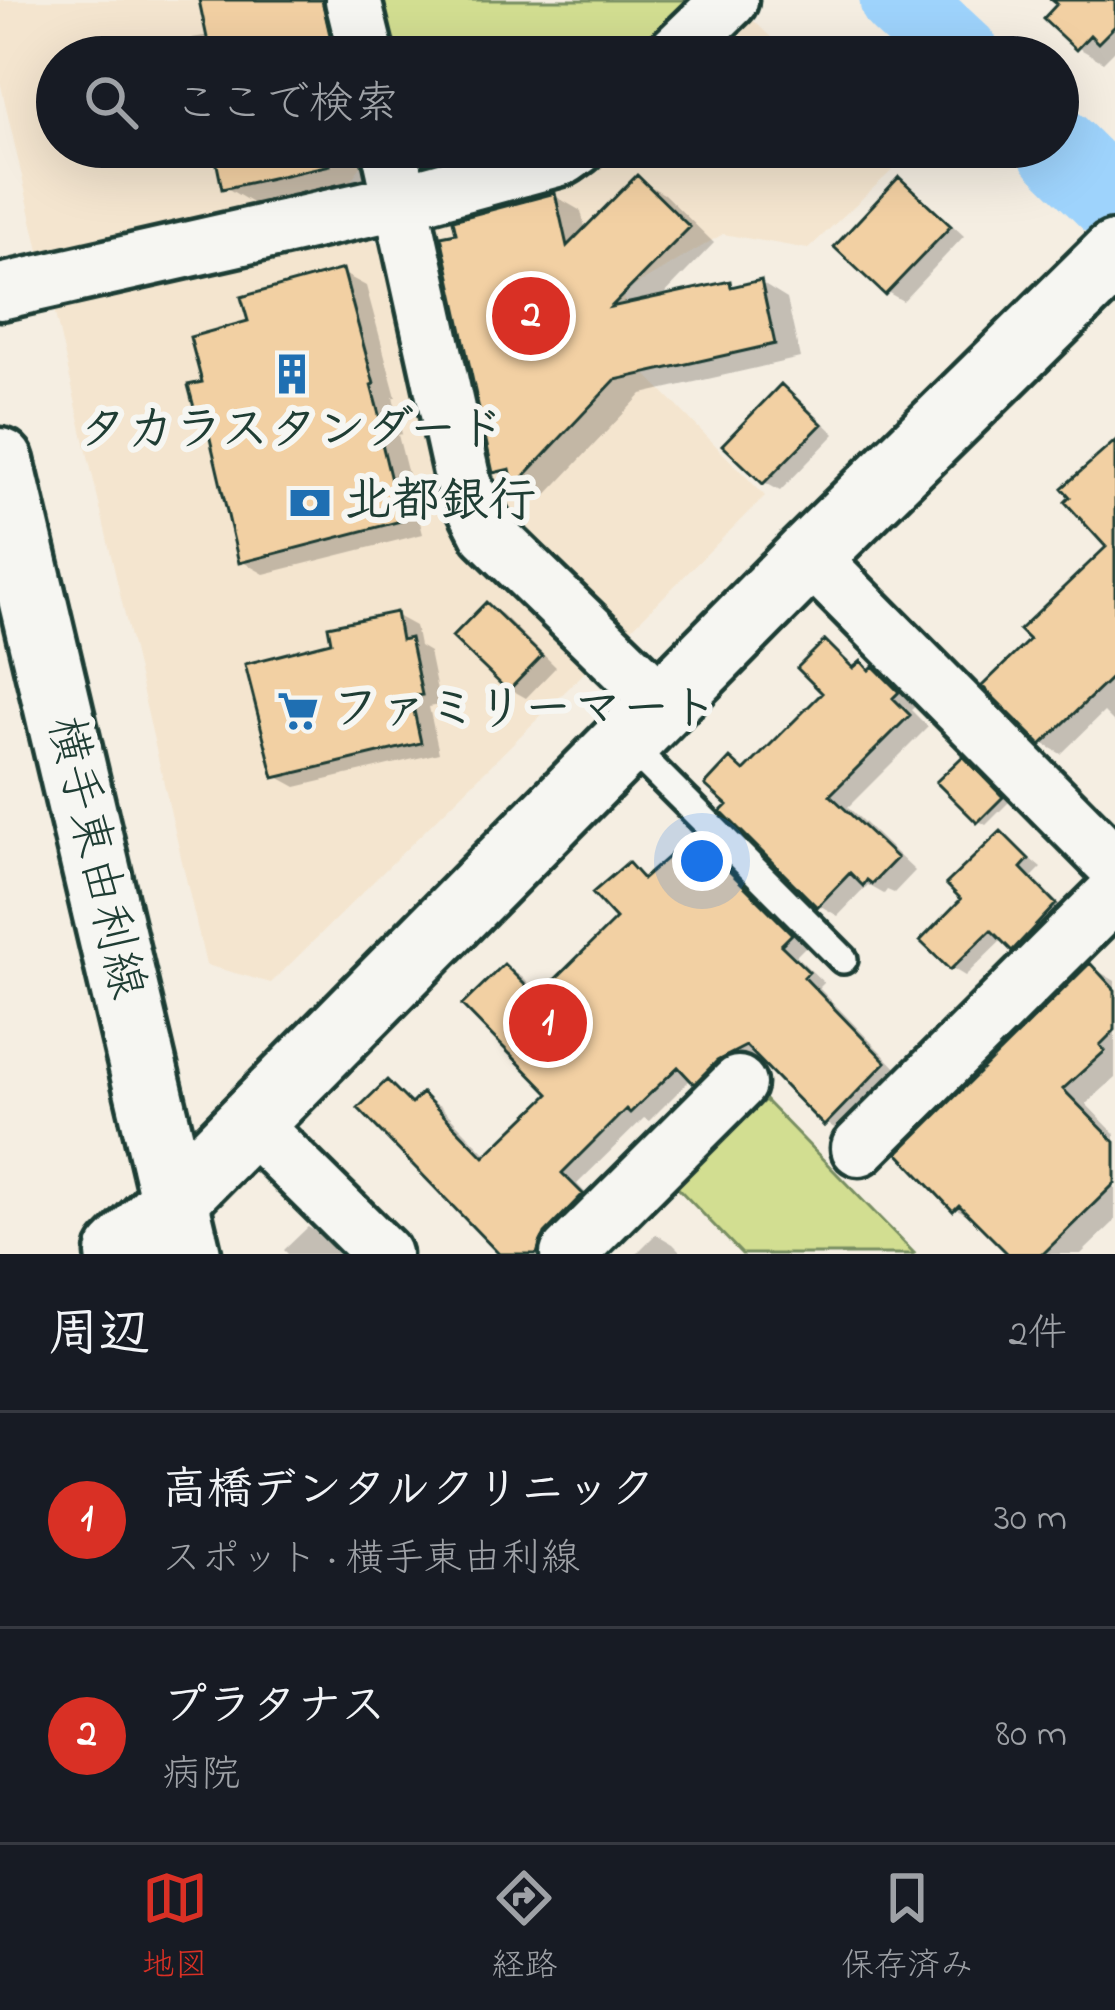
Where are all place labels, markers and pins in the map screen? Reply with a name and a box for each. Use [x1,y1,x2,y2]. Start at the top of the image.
pin: 2 [492,271,570,361]
building icon: タカラスタンダード [269,351,315,397]
place label: タカラスタンダード [79,397,505,467]
place label: 北都銀行 [344,468,536,538]
bank icon: 北都銀行 [287,480,333,526]
place label: ファミリーマート [332,676,718,746]
supermarket icon: ファミリーマート [275,688,321,734]
pin: 1 [509,978,587,1068]

